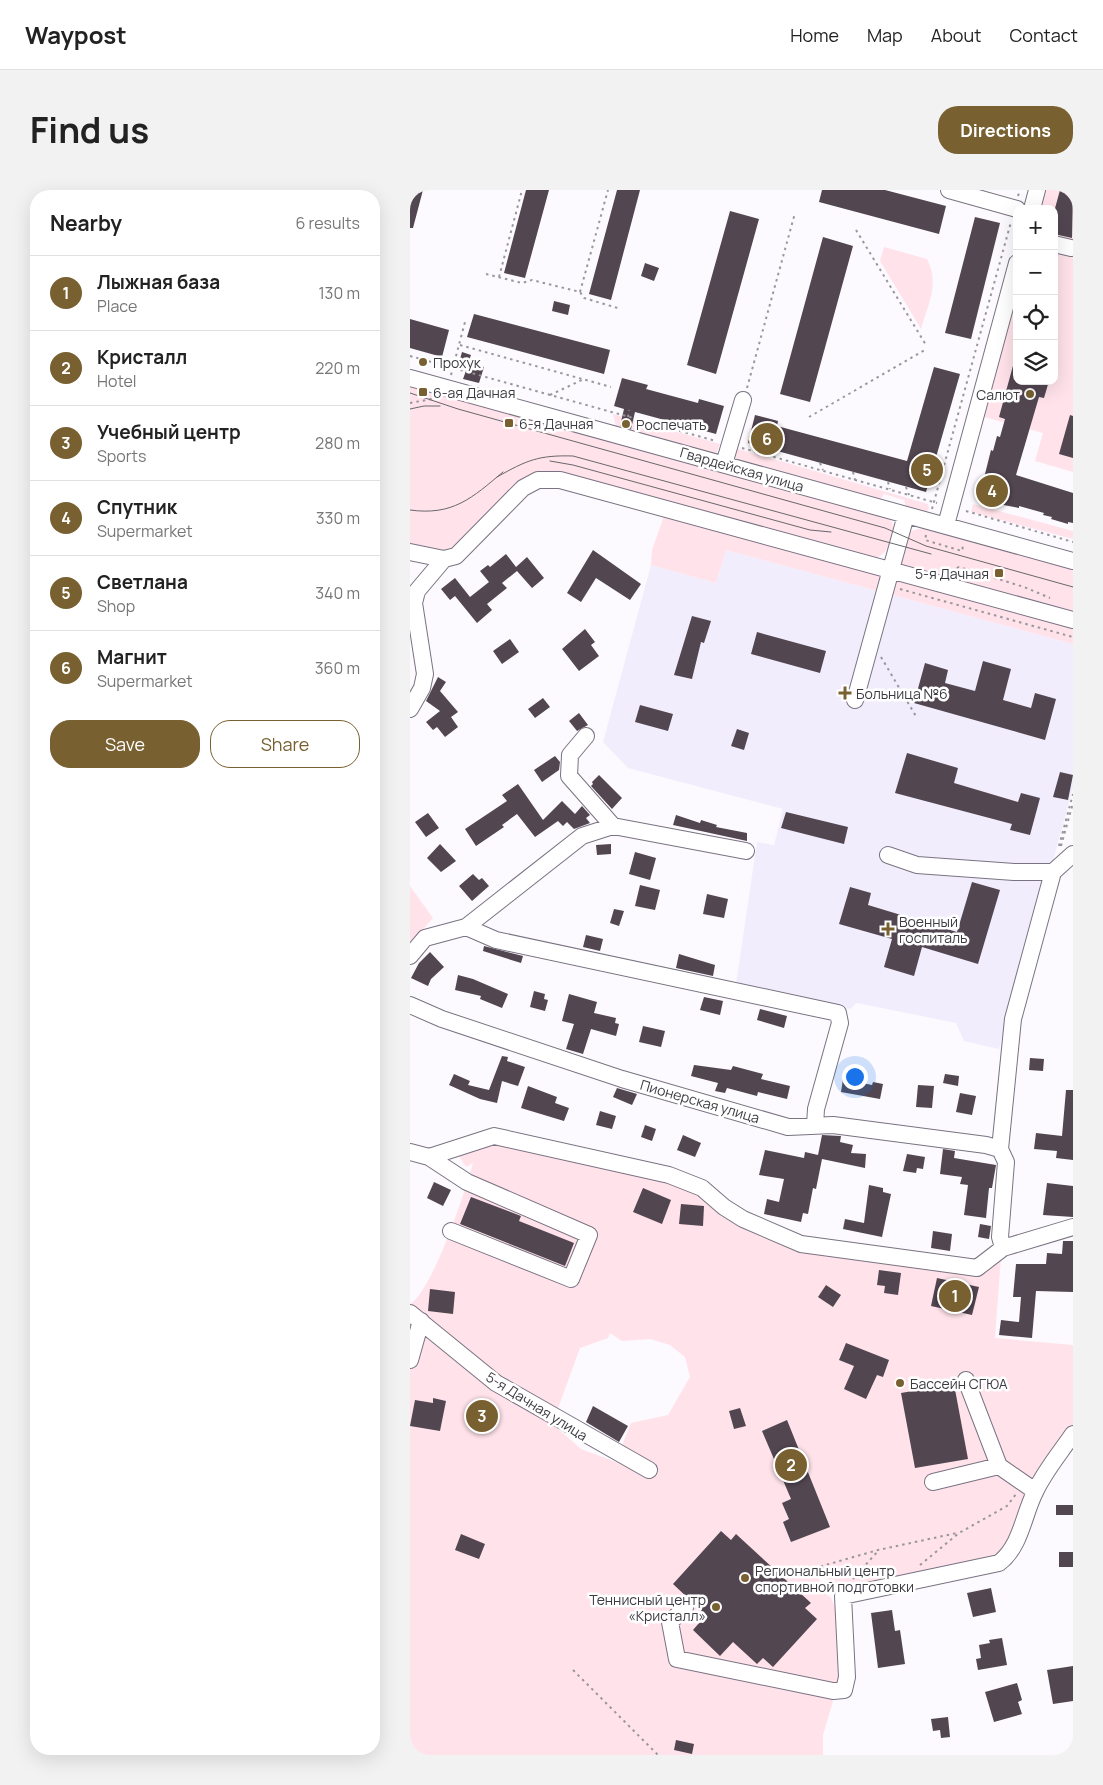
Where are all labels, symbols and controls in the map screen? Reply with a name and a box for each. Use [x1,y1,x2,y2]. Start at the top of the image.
text: Waypost [25,18,127,51]
text: Home [790,23,839,47]
text: Map [867,23,903,47]
text: About [931,23,981,47]
text: Contact [1009,23,1078,47]
text: Find us [30,106,149,154]
button: Directions [938,106,1073,154]
map controls [1013,205,1058,385]
button: + [1013,205,1058,250]
text: Nearby [50,209,122,237]
text: 6 results [295,212,360,234]
button: − [1013,250,1058,295]
text: Лыжная база [97,269,220,295]
text: 1 [62,282,70,304]
text: 130 m [318,282,360,304]
text: Place [97,295,137,317]
button: locate [1013,295,1058,340]
button: layers [1013,340,1058,385]
text: Кристалл [97,344,187,370]
place label: Прохук [433,353,482,372]
marker: Прохук [417,356,429,368]
text: 2 [61,357,71,379]
text: 220 m [315,357,360,379]
text: Hotel [97,370,137,392]
place label: 6-ая Дачная [433,383,515,402]
place label: Салют [976,385,1020,404]
marker: 6-ая Дачная [417,386,429,398]
marker: Салют [1024,388,1036,400]
place label: 6-я Дачная [519,414,594,433]
place label: Роспечать [636,415,707,434]
marker: 6-я Дачная [503,417,515,429]
marker: Роспечать [620,418,632,430]
text: Учебный центр [97,419,241,445]
pin: 6 [751,420,783,458]
text: 3 [61,432,71,454]
text: 280 m [315,432,360,454]
street label: Гвардейская улица [678,442,806,496]
text: Sports [97,445,146,467]
pin: 5 [911,451,943,489]
pin: 4 [976,472,1008,510]
text: Спутник [97,494,177,520]
text: 4 [61,507,71,529]
text: 330 m [316,507,360,529]
text: Supermarket [97,520,193,542]
place label: 5-я Дачная [915,564,989,583]
marker: 5-я Дачная [993,567,1005,579]
text: Светлана [97,569,188,595]
text: 5 [61,582,71,604]
text: 340 m [315,582,360,604]
text: Shop [97,595,135,617]
text: Магнит [97,644,167,670]
text: 6 [61,657,71,679]
text: 360 m [315,657,360,679]
text: Supermarket [97,670,193,692]
place label: Больница №6 [856,684,948,703]
marker: Больница №6 [838,686,852,700]
button: Save [50,720,200,768]
button: Share [210,720,360,768]
place label: Военный госпиталь [899,912,967,947]
marker: Военный госпиталь [881,922,895,936]
your location [842,1064,868,1090]
street label: Пионерская улица [638,1075,762,1127]
pin: 1 [939,1277,971,1315]
street label: 5-я Дачная улица [483,1367,591,1445]
place label: Бассейн СГЮА [910,1374,1008,1393]
marker: Бассейн СГЮА [894,1377,906,1389]
pin: 3 [466,1397,498,1435]
pin: 2 [775,1446,807,1484]
place label: Региональный центр спортивной подготовки [755,1561,914,1596]
marker: Региональный центр спортивной подготовки [739,1572,751,1584]
place label: Теннисный центр «Кристалл» [589,1590,706,1625]
marker: Теннисный центр «Кристалл» [710,1601,722,1613]

